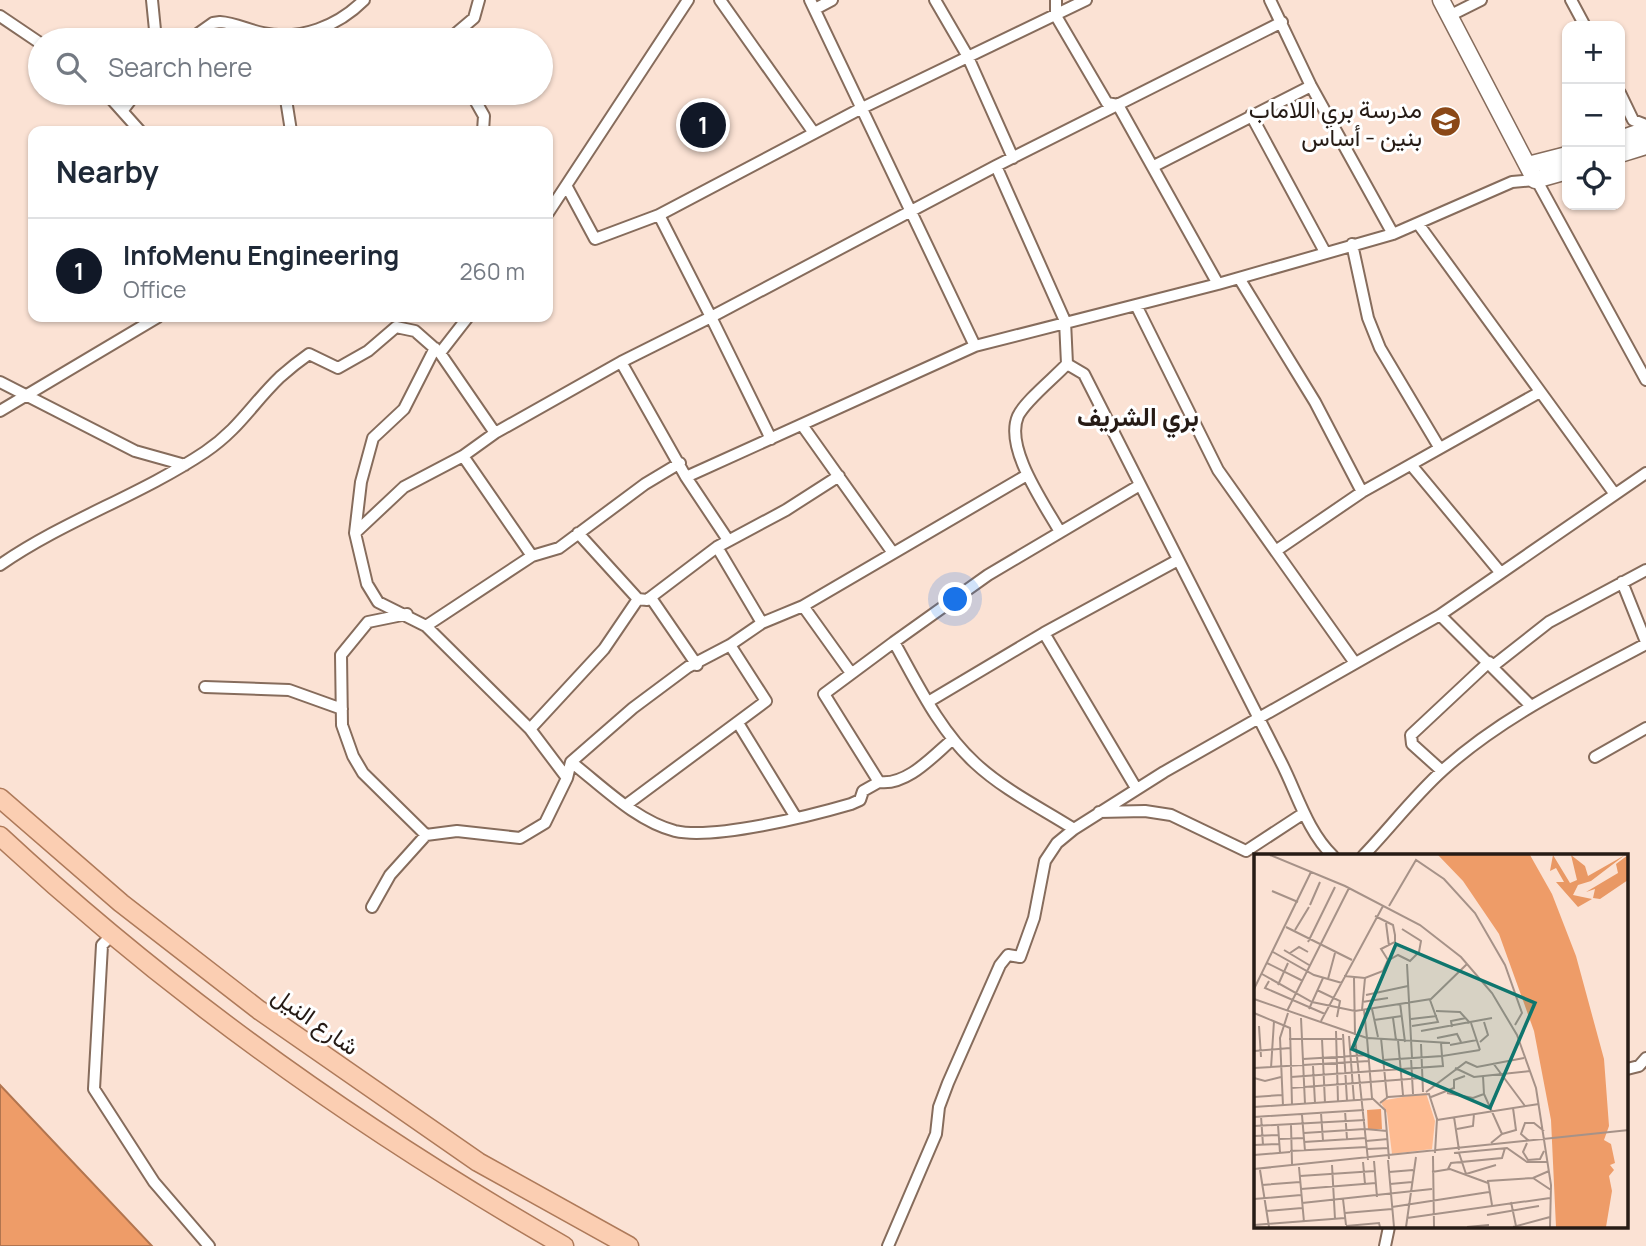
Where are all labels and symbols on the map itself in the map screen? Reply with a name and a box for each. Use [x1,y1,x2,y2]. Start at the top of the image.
place label: مدرسة بري اللاماب بنين - أساس [1249,92,1422,153]
pin: 1 [680,99,726,151]
school or university icon: مدرسة بري اللاماب بنين - أساس [1428,105,1462,139]
district label: بري الشريف [1077,398,1199,439]
your location [938,582,972,616]
inset map [1254,854,1628,1228]
street label: شارع النيل [265,978,366,1063]

